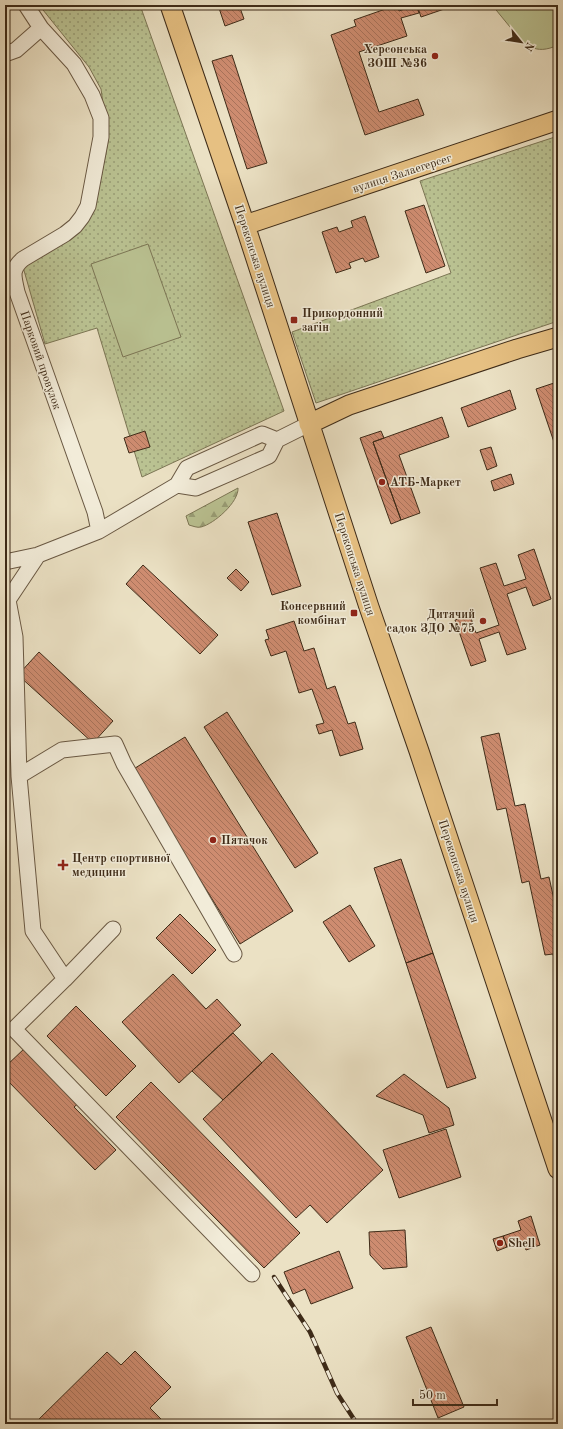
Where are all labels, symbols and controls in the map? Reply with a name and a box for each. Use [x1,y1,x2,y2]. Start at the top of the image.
north arrow [501,22,541,62]
text: N [521,40,535,53]
place label: Херсонська ЗОШ №36 [363,44,427,70]
marker: Херсонська ЗОШ №36 [430,51,440,61]
street label: вулиця Залаегерсег [351,152,453,196]
street label: Перекопська вулиця [232,203,276,309]
place label: Прикордонний загін [302,308,383,334]
street label: Парковий провулок [17,309,63,411]
marker: Прикордонний загін [289,315,299,325]
marker: АТБ-Маркет [377,477,387,487]
place label: АТБ-Маркет [390,477,461,489]
street label: Перекопська вулиця [332,511,376,617]
place label: Консервний комбінат [280,601,346,627]
marker: Консервний комбінат [349,608,359,618]
place label: Дитячий садок ЗДО №75 [387,609,475,635]
marker: Дитячий садок ЗДО №75 [478,616,488,626]
street label: Перекопська вулиця [436,818,480,924]
marker: Пятачок [208,835,218,845]
place label: Пятачок [221,835,268,847]
place label: Центр спортивної медицини [72,853,171,879]
marker: Центр спортивної медицини [57,859,69,871]
marker: Shell [495,1238,505,1248]
place label: Shell [508,1238,536,1250]
scale bar [413,1381,497,1407]
text: 50 m [419,1389,446,1402]

